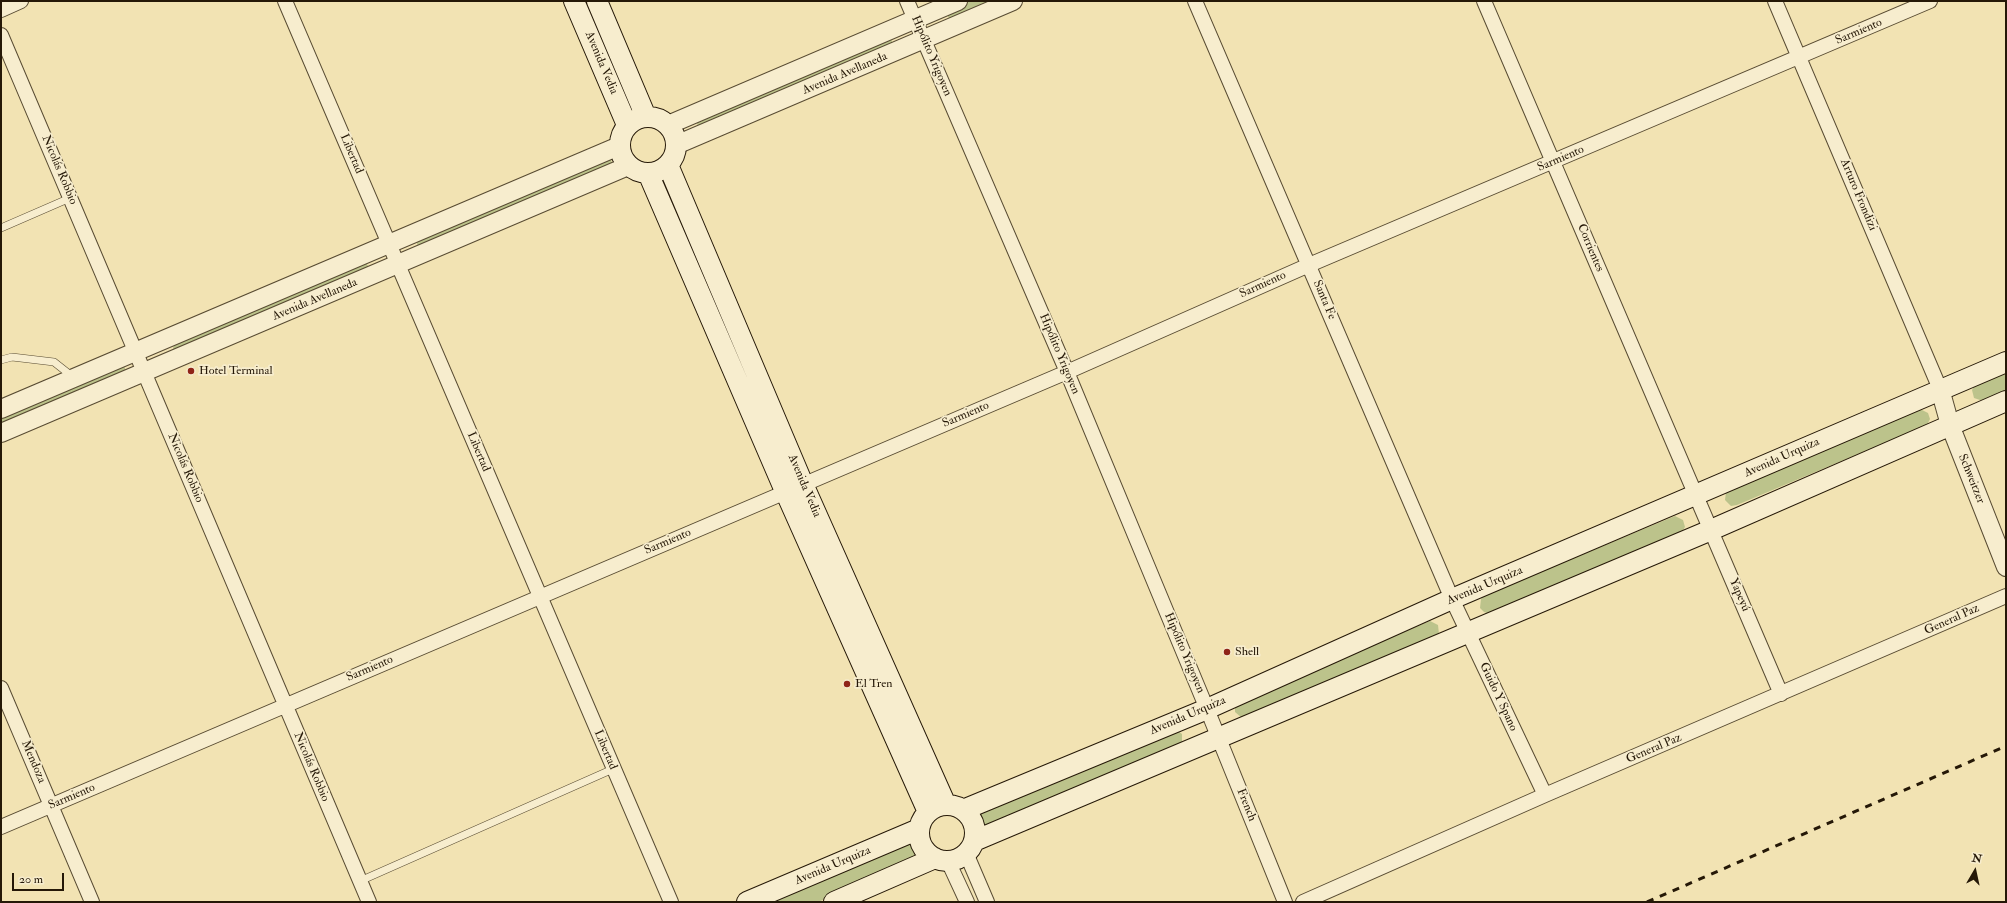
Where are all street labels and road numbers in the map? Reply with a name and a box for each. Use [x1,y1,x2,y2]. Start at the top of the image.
street label: Hipólito Yrigoyen [908,14,954,98]
street label: Sarmiento [1834,16,1884,48]
street label: Avenida Vedia [581,30,621,96]
street label: Avenida Avellaneda [800,50,890,98]
street label: Libertad [336,132,366,176]
street label: Nicolás Robbio [38,133,80,207]
street label: Sarmiento [1536,143,1586,175]
street label: Arturo Frondizi [1836,157,1880,233]
street label: Corrientes [1573,222,1607,274]
street label: Sarmiento [1238,268,1288,302]
street label: Avenida Avellaneda [270,276,360,324]
street label: Santa Fe [1309,278,1339,322]
street label: Hipólito Yrigoyen [1036,312,1082,396]
street label: Sarmiento [941,399,991,431]
street label: Libertad [463,430,493,474]
street label: Nicolás Robbio [164,431,206,505]
street label: Avenida Urquiza [1742,435,1822,481]
street label: Schweitzer [1955,452,1987,506]
street label: Avenida Vedia [784,453,824,519]
street label: Sarmiento [643,526,693,558]
street label: Avenida Urquiza [1445,564,1525,608]
street label: Yapeyú [1726,576,1752,614]
street label: General Paz [1922,601,1982,639]
street label: Hipólito Yrigoyen [1161,611,1207,695]
street label: Sarmiento [345,653,395,685]
street label: Guido Y Spano [1476,660,1520,734]
street label: Avenida Urquiza [1148,694,1228,738]
street label: Libertad [590,728,620,772]
street label: Nicolás Robbio [290,730,332,804]
street label: General Paz [1624,731,1684,767]
street label: Mendoza [18,738,48,786]
street label: Sarmiento [47,781,97,813]
street label: French [1233,787,1259,823]
street label: Avenida Urquiza [793,844,873,888]

